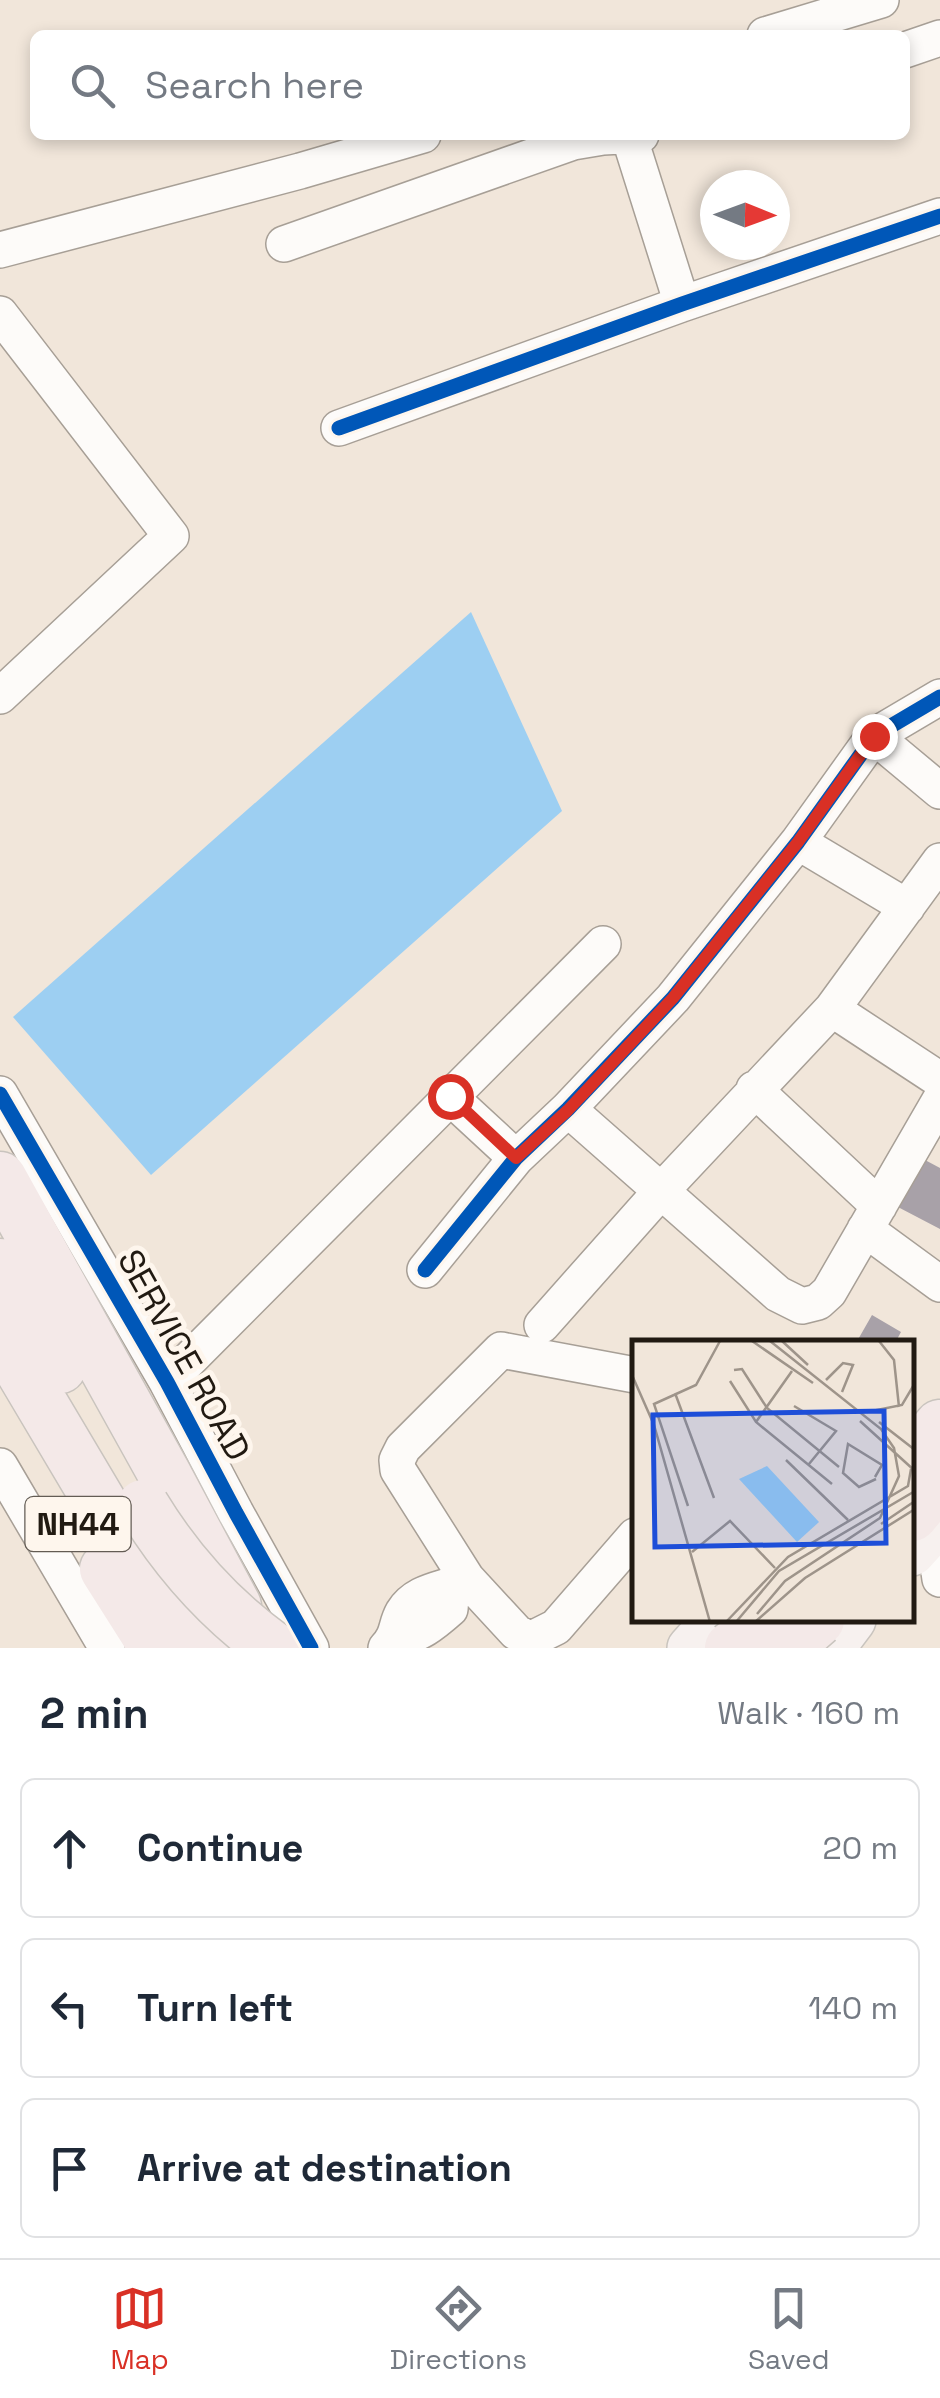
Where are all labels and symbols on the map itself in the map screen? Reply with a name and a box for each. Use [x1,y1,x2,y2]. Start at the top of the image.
north arrow [700,170,790,260]
route end [852,714,898,760]
route start [428,1074,474,1120]
street label: SERVICE ROAD [108,1242,260,1468]
inset map [632,1340,915,1623]
road number: NH44 [26,1497,130,1551]

